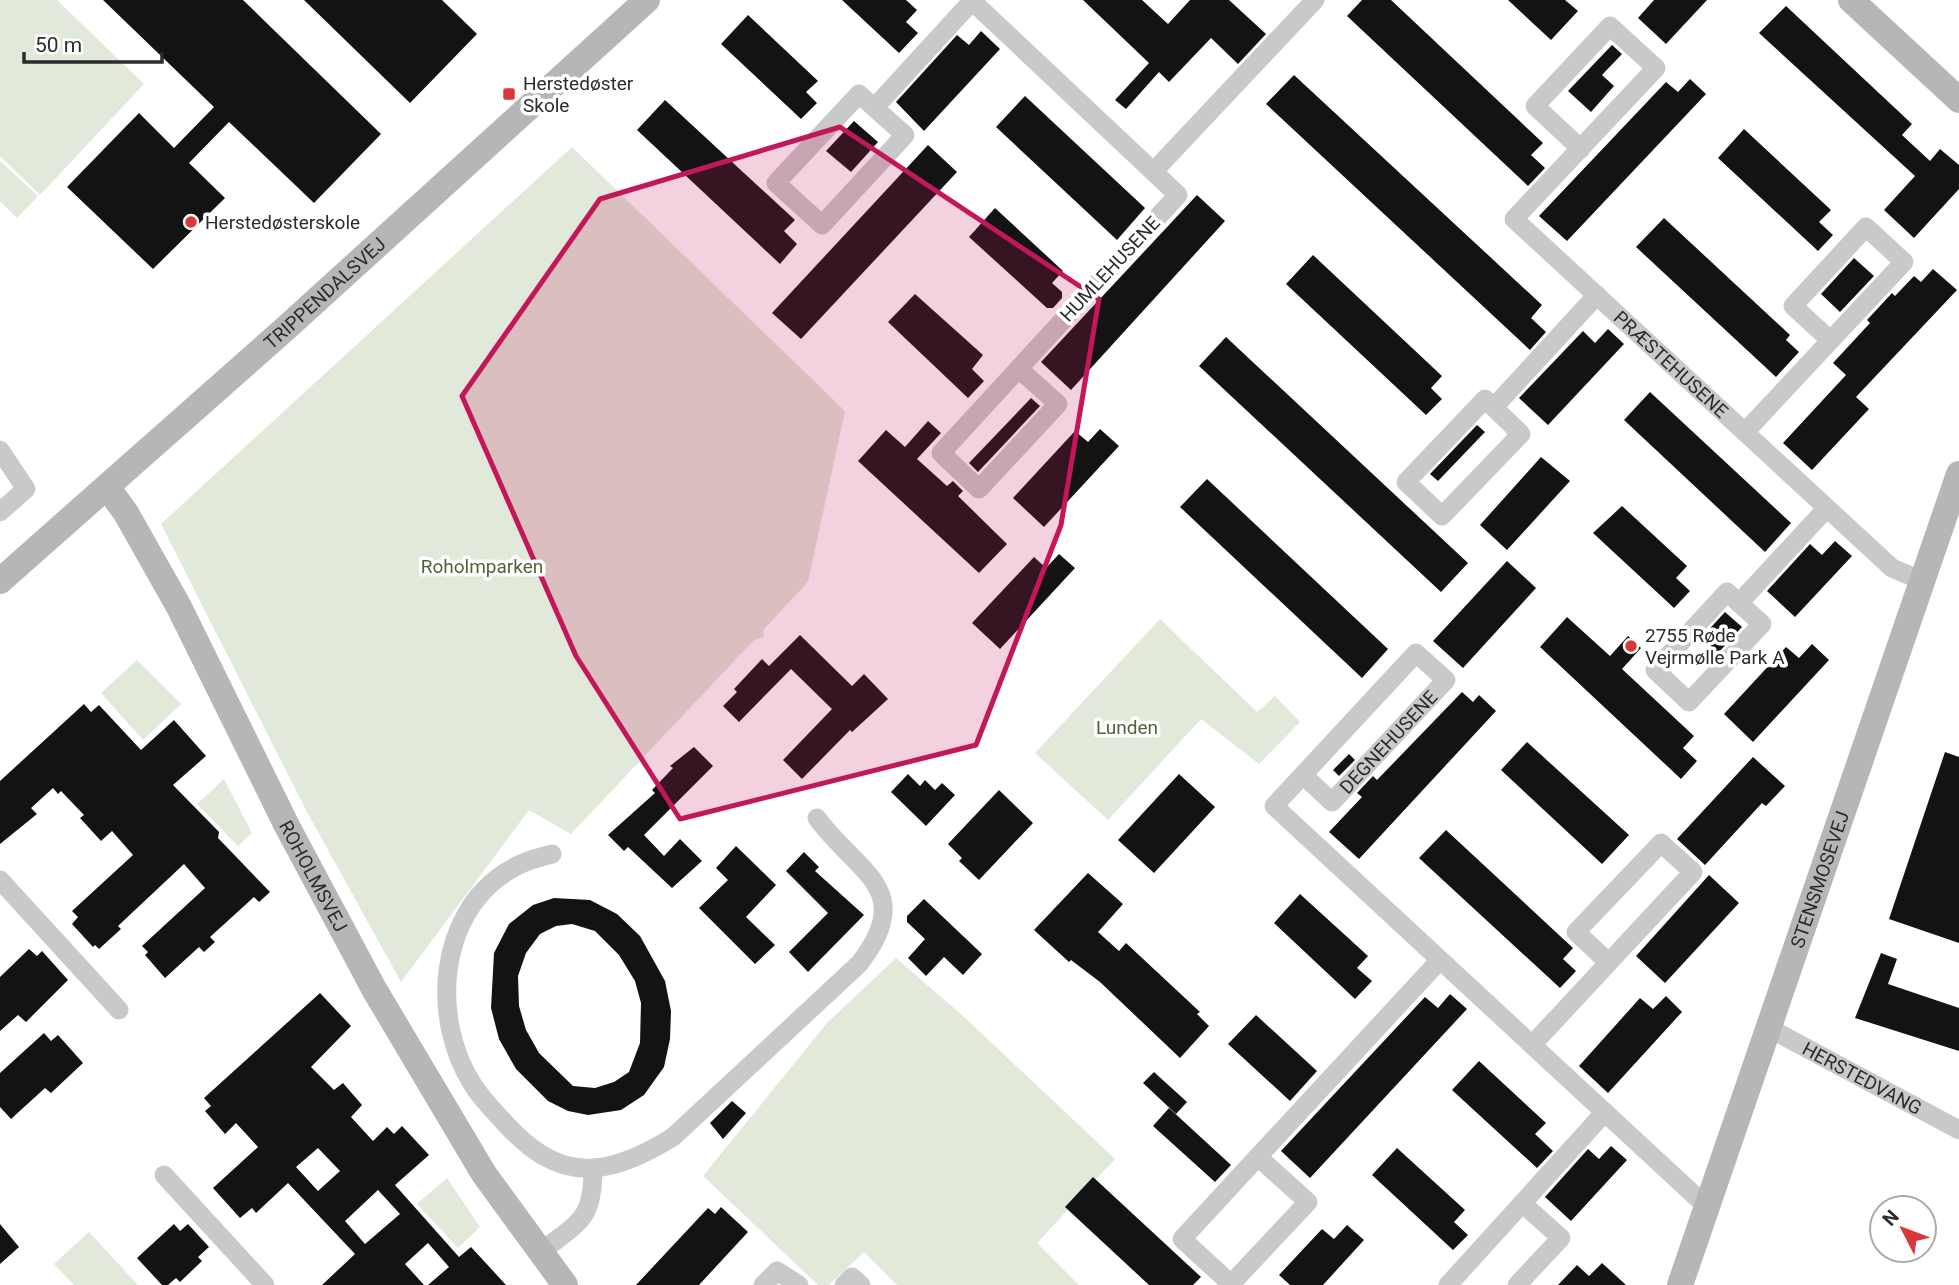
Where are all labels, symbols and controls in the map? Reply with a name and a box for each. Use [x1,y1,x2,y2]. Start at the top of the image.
scale bar [24,21,163,65]
text: 50 m [35,33,82,57]
place label: Herstedøster Skole [523,72,634,117]
marker: Herstedøster Skole [501,86,517,102]
place label: Herstedøsterskole [205,211,360,234]
street label: HUMLEHUSENE [1055,211,1165,327]
marker: Herstedøsterskole [183,214,199,230]
street label: TRIPPENDALSVEJ [259,232,390,354]
street label: PRÆSTEHUSENE [1609,306,1733,423]
park label: Roholmparken [421,555,543,578]
place label: 2755 Røde Vejrmølle Park A [1645,624,1785,669]
marker: 2755 Røde Vejrmølle Park A [1623,638,1639,654]
street label: DEGNEHUSENE [1334,685,1442,798]
park label: Lunden [1096,716,1158,739]
street label: STENSMOSEVEJ [1785,808,1854,951]
street label: ROHOLMSVEJ [275,816,353,936]
street label: HERSTEDVANG [1799,1037,1926,1119]
north arrow [1868,1194,1938,1264]
text: N [1878,1205,1904,1231]

